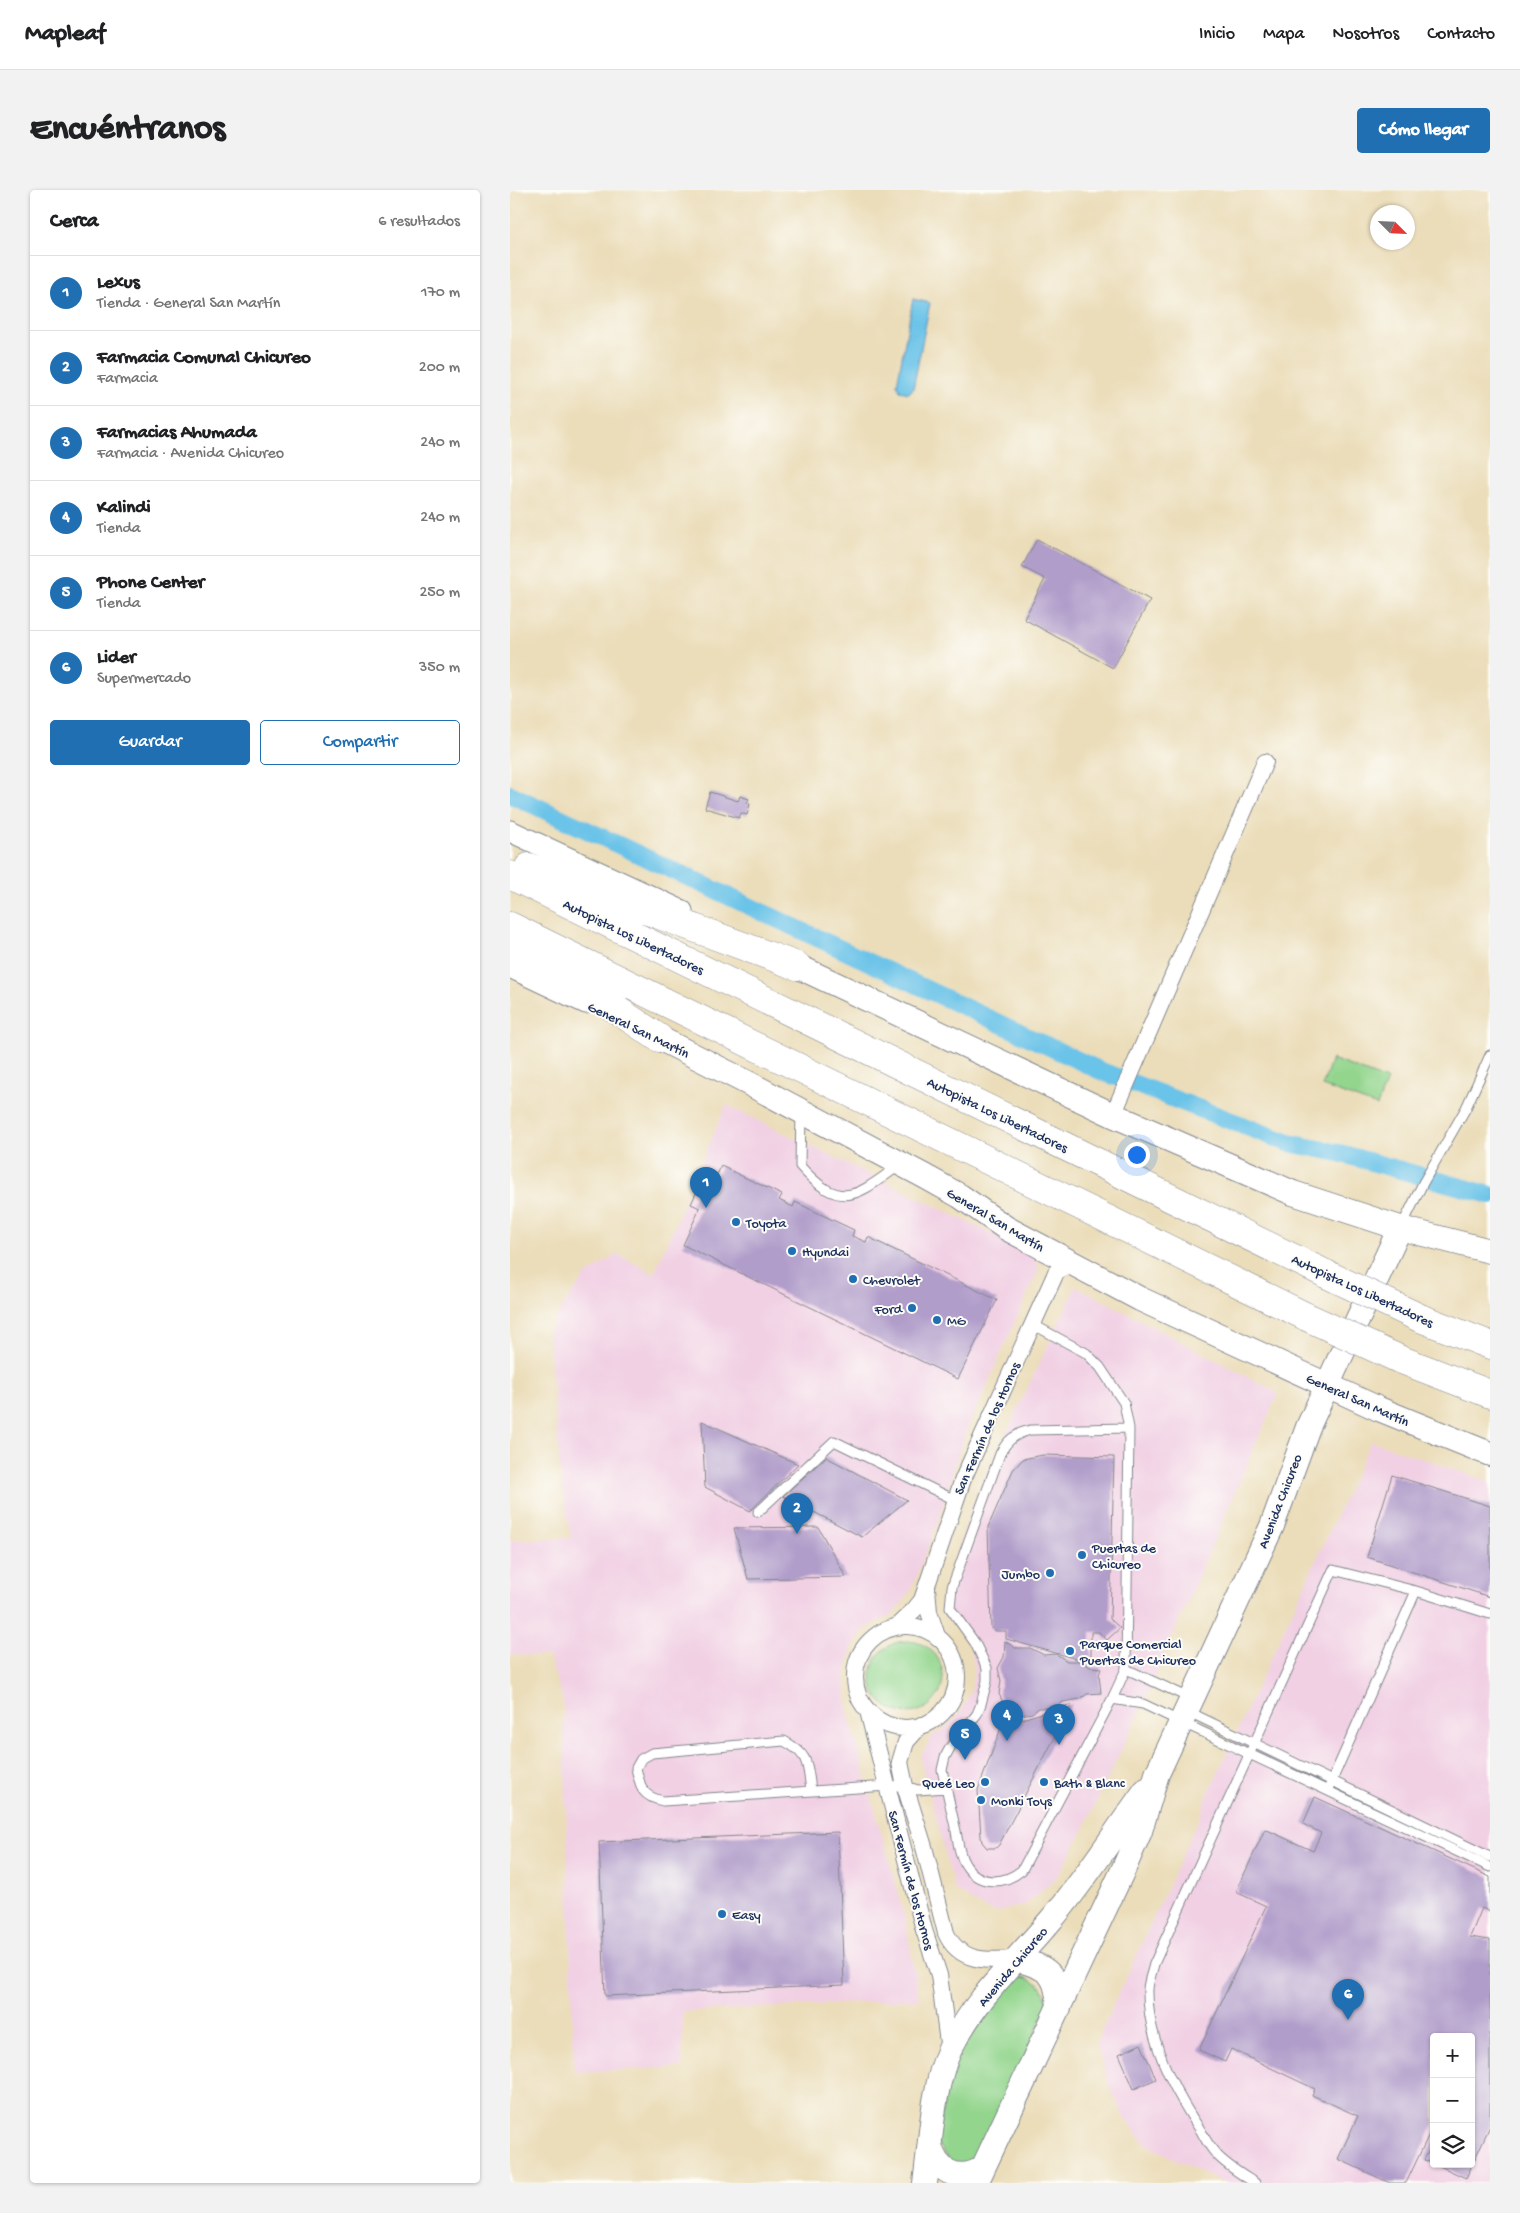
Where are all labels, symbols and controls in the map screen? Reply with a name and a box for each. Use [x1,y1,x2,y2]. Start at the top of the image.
text: Mapleaf [25,20,105,49]
text: Inicio [1199,24,1235,45]
text: Mapa [1263,24,1304,45]
text: Nosotros [1332,24,1399,45]
text: Contacto [1427,24,1495,45]
button: Cómo llegar [1357,108,1490,153]
text: Encuéntranos [30,110,225,151]
north arrow [1370,205,1415,250]
text: Cerca [50,210,98,235]
text: 6 resultados [378,213,460,232]
text: Lexus [97,272,140,295]
text: 1 [63,284,69,303]
text: 170 m [421,284,460,303]
text: Tienda · General San Martín [97,295,280,314]
text: Farmacia Comunal Chicureo [97,347,311,370]
text: 2 [62,359,70,378]
text: 200 m [419,359,460,378]
text: Farmacia [97,370,158,389]
text: Farmacias Ahumada [97,422,257,445]
text: 3 [62,434,70,453]
text: 240 m [420,434,460,453]
text: Farmacia · Avenida Chicureo [97,445,284,464]
text: Kalindi [97,497,151,520]
text: 4 [62,509,70,528]
text: 240 m [420,509,460,528]
text: Tienda [97,520,141,539]
text: Phone Center [97,572,204,595]
text: 5 [62,584,70,603]
text: 250 m [420,584,460,603]
text: Tienda [97,595,141,614]
text: Lider [97,647,136,670]
text: 6 [62,659,70,678]
text: 350 m [419,659,460,678]
text: Supermercado [97,670,191,689]
button: Guardar [50,720,250,765]
button: Compartir [260,720,460,765]
street label: Autopista Los Libertadores [560,897,707,980]
street label: General San Martín [584,999,692,1063]
street label: Autopista Los Libertadores [924,1075,1071,1158]
your location [1124,1142,1150,1168]
pin: 1 [690,1167,722,1208]
street label: General San Martín [943,1185,1047,1257]
marker: Toyota [730,1216,742,1228]
place label: Toyota [745,1216,788,1233]
marker: Hyundai [786,1245,798,1257]
place label: Hyundai [802,1245,849,1262]
street label: Autopista Los Libertadores [1288,1252,1436,1333]
marker: Chevrolet [847,1273,859,1285]
place label: Chevrolet [863,1273,921,1290]
place label: Ford [873,1302,904,1319]
marker: Ford [906,1302,918,1314]
marker: MG [931,1314,943,1326]
place label: MG [947,1314,967,1331]
street label: San Fermín de los Hornos [951,1359,1026,1498]
street label: General San Martín [1303,1371,1412,1432]
street label: Avenida Chicureo [1256,1452,1307,1551]
pin: 2 [781,1493,813,1534]
place label: Puertas de Chicureo [1091,1541,1157,1574]
marker: Puertas de Chicureo [1076,1549,1088,1561]
place label: Jumbo [1001,1567,1040,1584]
marker: Jumbo [1044,1567,1056,1579]
place label: Parque Comercial Puertas de Chicureo [1079,1637,1196,1670]
marker: Parque Comercial Puertas de Chicureo [1064,1645,1076,1657]
pin: 4 [991,1700,1023,1741]
pin: 3 [1043,1704,1075,1745]
pin: 5 [949,1719,981,1760]
place label: Queé Leo [922,1776,975,1793]
marker: Queé Leo [979,1776,991,1788]
marker: Bath & Blanc [1038,1776,1050,1788]
place label: Bath & Blanc [1053,1776,1126,1793]
marker: Monki Toys [975,1794,987,1806]
place label: Monki Toys [991,1794,1053,1811]
street label: San Fermín de los Hornos [883,1809,937,1953]
marker: Easy [716,1908,728,1920]
place label: Easy [732,1908,761,1925]
street label: Avenida Chicureo [975,1924,1052,2011]
pin: 6 [1332,1979,1364,2020]
map controls [1430,2033,1475,2168]
button: + [1430,2033,1475,2078]
button: − [1430,2078,1475,2123]
button: layers [1430,2123,1475,2168]

